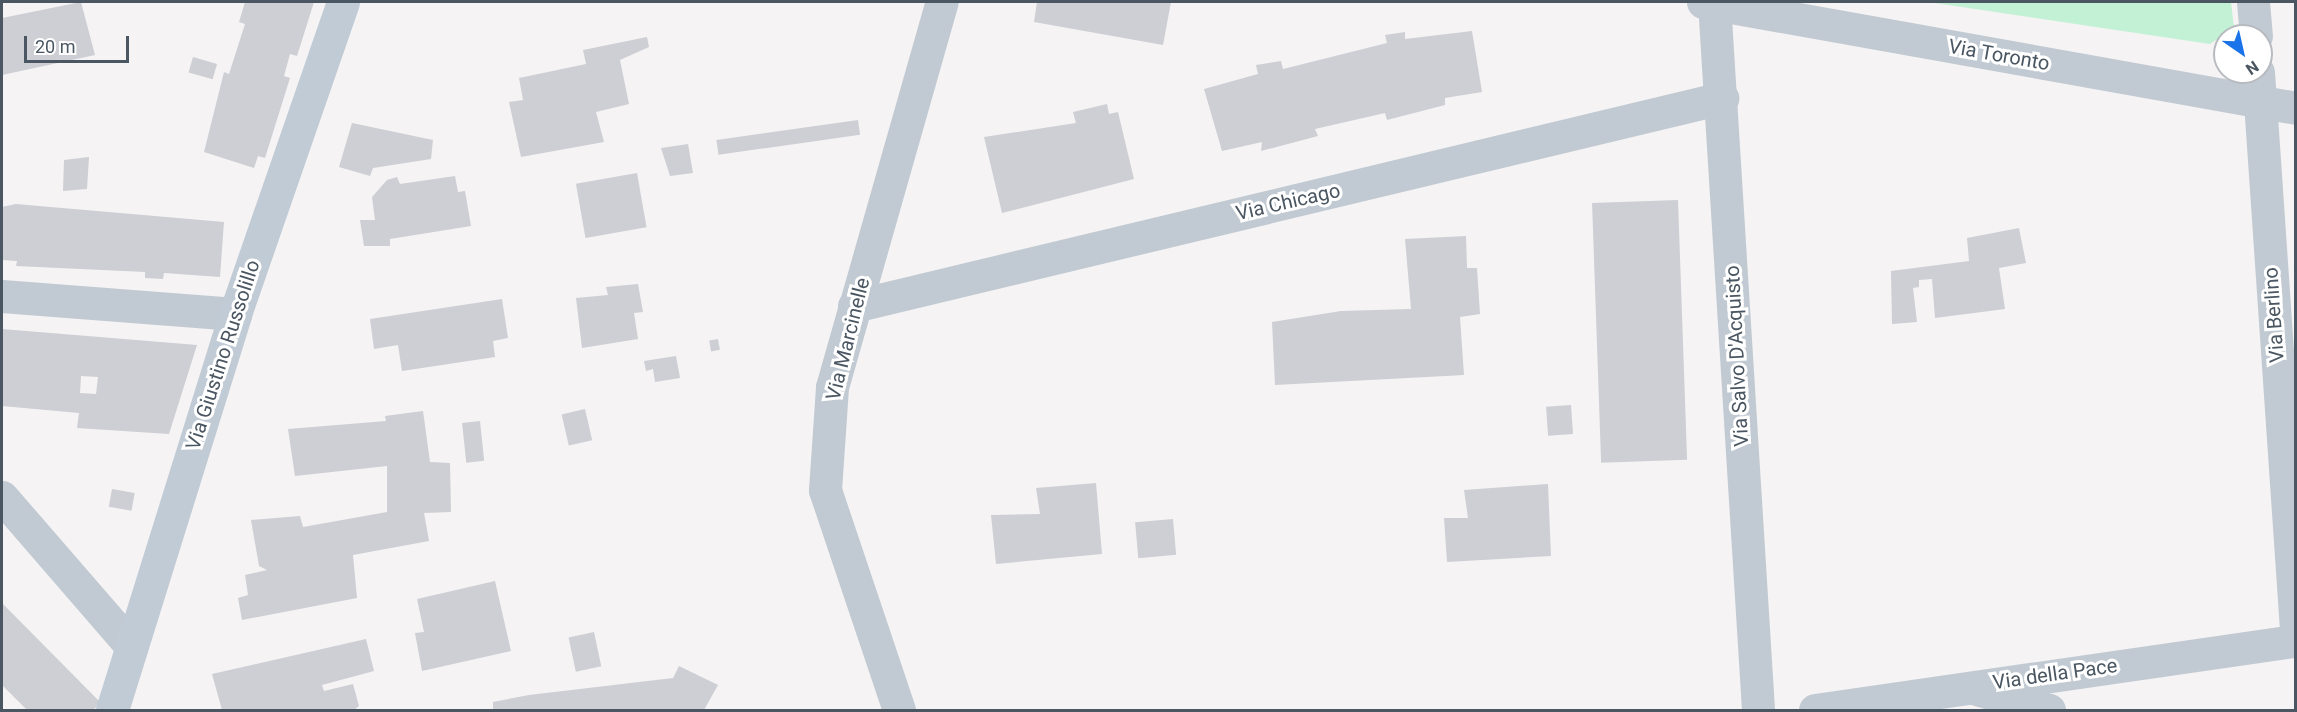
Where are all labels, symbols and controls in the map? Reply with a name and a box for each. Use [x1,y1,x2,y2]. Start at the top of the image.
scale bar [27,24,132,62]
north arrow [2213,24,2273,84]
street label: Via Toronto [1946,34,2052,76]
text: 20 m [35,36,75,57]
text: N [2242,57,2262,79]
street label: Via Chicago [1234,178,1342,226]
street label: Via Giustino Russolillo [181,257,265,453]
street label: Via Salvo D'Acquisto [1720,265,1754,447]
street label: Via Berlino [2259,267,2289,363]
street label: Via Marcinelle [821,275,875,403]
street label: Via della Pace [1991,653,2119,695]

